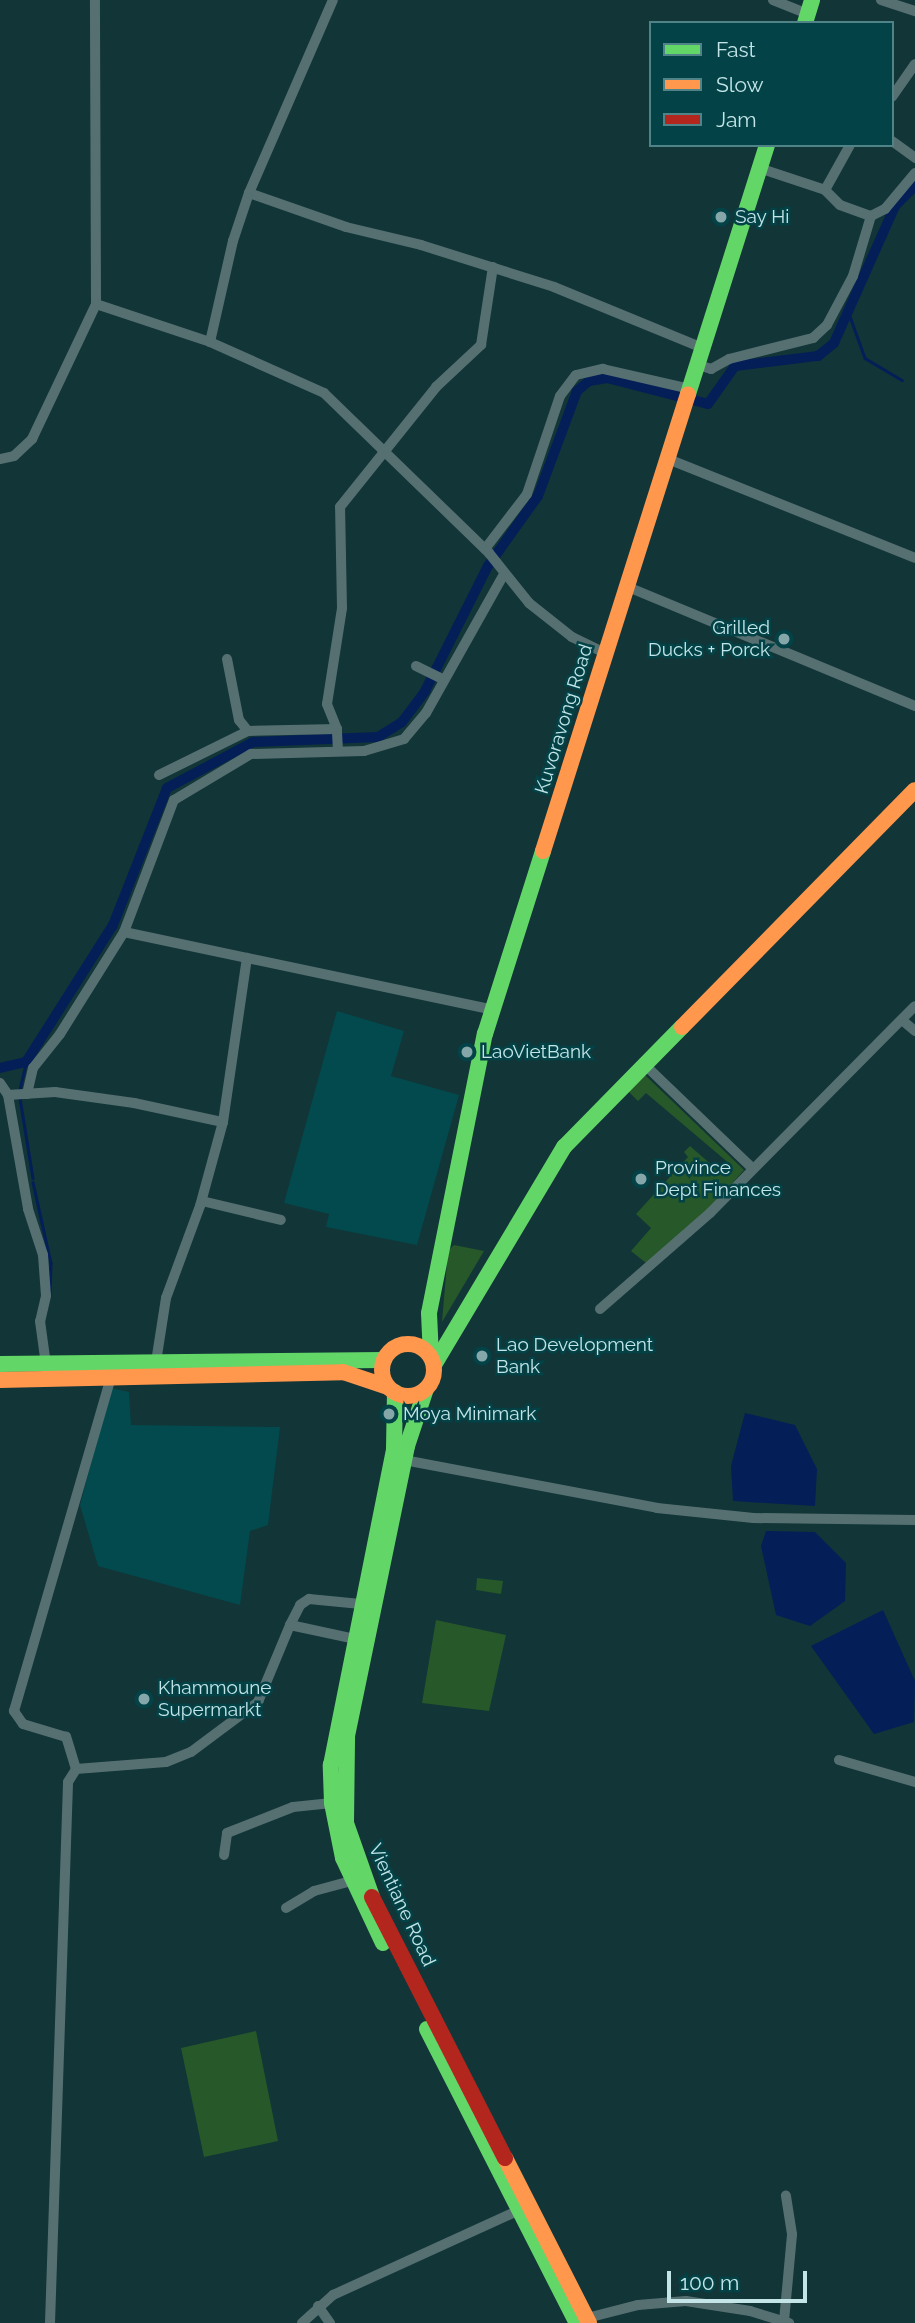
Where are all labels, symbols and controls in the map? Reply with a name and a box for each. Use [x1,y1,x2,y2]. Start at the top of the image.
legend [649,21,894,147]
text: Fast [716,37,756,62]
text: Slow [716,72,764,97]
text: Jam [716,107,757,132]
place label: Say Hi [735,206,790,228]
marker: Say Hi [713,209,729,225]
place label: Grilled Ducks + Porck [648,617,770,661]
marker: Grilled Ducks + Porck [776,631,792,647]
street label: Kuvoravong Road [530,641,598,797]
place label: LaoVietBank [481,1041,591,1063]
marker: LaoVietBank [459,1044,475,1060]
place label: Province Dept Finances [655,1157,781,1201]
marker: Province Dept Finances [633,1171,649,1187]
place label: Lao Development Bank [496,1334,653,1378]
marker: Lao Development Bank [474,1348,490,1364]
place label: Moya Minimark [403,1403,536,1425]
marker: Moya Minimark [381,1406,397,1422]
place label: Khammoune Supermarkt [158,1677,271,1721]
marker: Khammoune Supermarkt [136,1691,152,1707]
street label: Vientiane Road [364,1840,440,1970]
scale bar [670,2256,810,2300]
text: 100 m [680,2270,739,2295]

